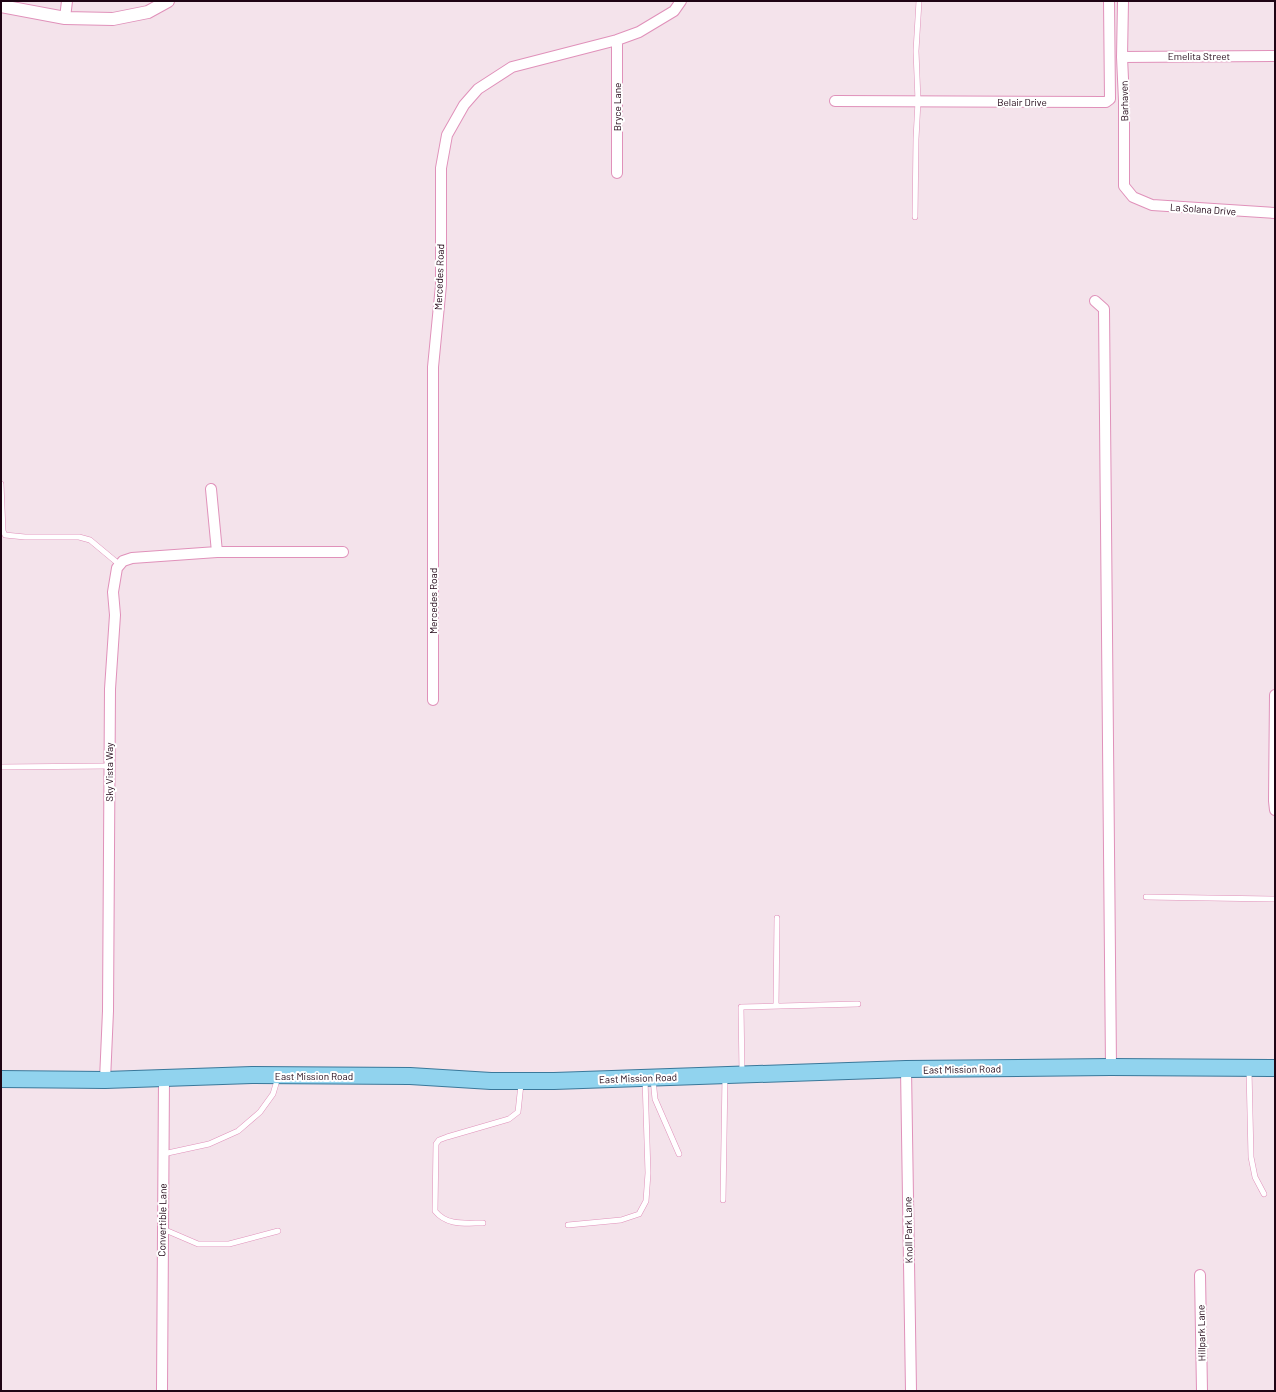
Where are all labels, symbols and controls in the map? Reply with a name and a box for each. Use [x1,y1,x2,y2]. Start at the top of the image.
street label: Emelita Street [1168,50,1231,62]
street label: Barhaven [1118,81,1130,121]
street label: Bryce Lane [611,83,623,131]
street label: Belair Drive [997,96,1047,108]
street label: La Solana Drive [1170,201,1236,217]
street label: Mercedes Road [432,244,446,310]
street label: Mercedes Road [427,568,439,634]
street label: Sky Vista Way [103,742,115,802]
street label: East Mission Road [923,1062,1001,1076]
street label: East Mission Road [275,1070,353,1082]
street label: East Mission Road [599,1071,677,1085]
street label: Convertible Lane [155,1183,169,1257]
street label: Knoll Park Lane [901,1197,915,1263]
street label: Hillpark Lane [1195,1305,1207,1361]

